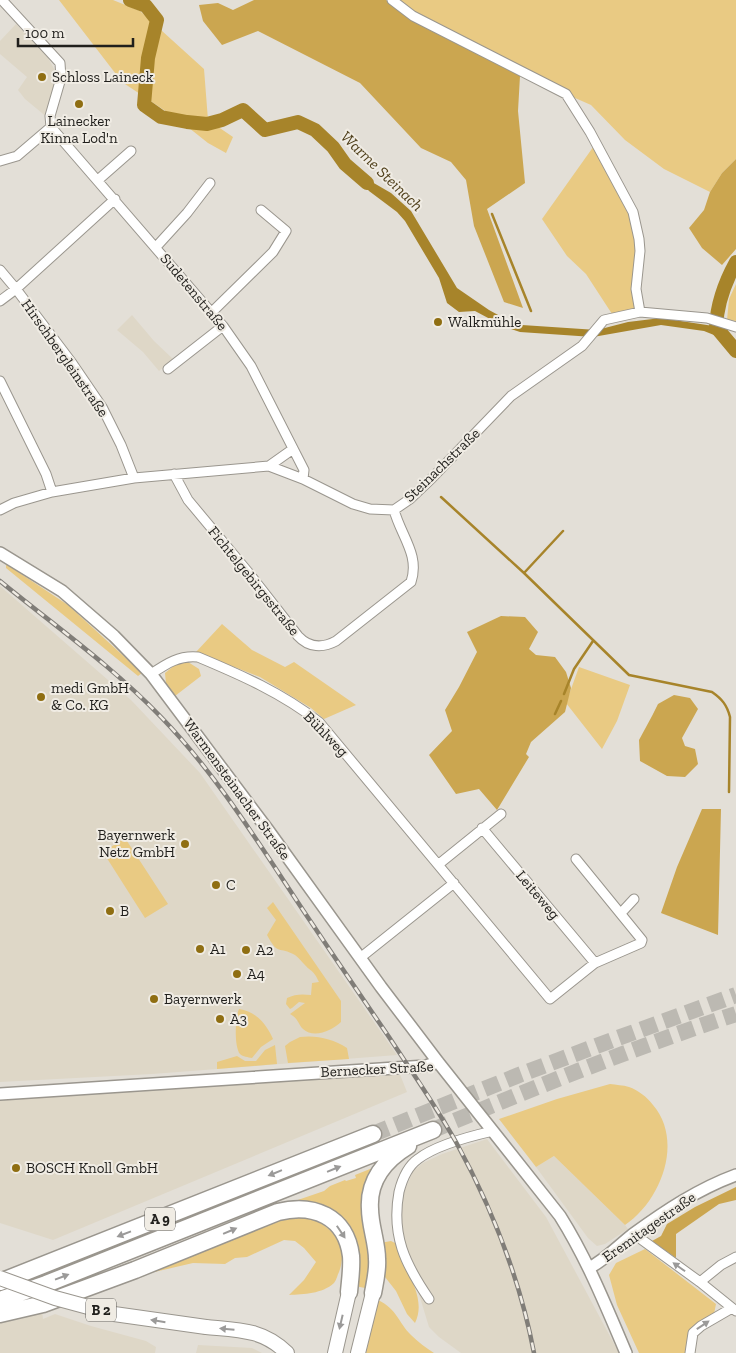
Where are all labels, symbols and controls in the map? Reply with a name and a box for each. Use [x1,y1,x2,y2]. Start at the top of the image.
scale bar [18,15,132,47]
text: 100 m [25,24,64,42]
place label: Schloss Laineck [52,68,154,86]
marker: Schloss Laineck [36,71,48,83]
marker: Lainecker Kinna Lod'n [73,98,85,110]
place label: Lainecker Kinna Lod'n [40,112,118,147]
water label: Warme Steinach [337,127,427,215]
street label: Sudetenstraße [156,250,232,334]
street label: Hirschbergleinstraße [18,296,112,420]
place label: Walkmühle [448,313,521,331]
marker: Walkmühle [432,316,444,328]
street label: Steinachstraße [400,424,484,506]
street label: Fichtelgebirgsstraße [204,523,304,639]
place label: medi GmbH & Co. KG [51,679,129,714]
marker: medi GmbH & Co. KG [35,691,47,703]
street label: Bühlweg [300,707,352,761]
street label: Warmensteinacher Straße [180,715,294,863]
place label: Bayernwerk Netz GmbH [97,826,175,861]
marker: Bayernwerk Netz GmbH [179,838,191,850]
street label: Leiteweg [512,867,564,923]
place label: C [226,876,236,894]
marker: C [210,879,222,891]
place label: B [120,902,129,920]
marker: B [104,905,116,917]
place label: A1 [210,940,226,958]
place label: A2 [256,941,274,959]
marker: A1 [194,943,206,955]
marker: A2 [240,944,252,956]
place label: A4 [247,965,265,983]
marker: A4 [231,968,243,980]
place label: Bayernwerk [164,990,242,1008]
marker: Bayernwerk [148,993,160,1005]
place label: A3 [230,1010,247,1028]
marker: A3 [214,1013,226,1025]
street label: Bernecker Straße [320,1057,434,1081]
place label: BOSCH Knoll GmbH [26,1159,158,1177]
marker: BOSCH Knoll GmbH [10,1162,22,1174]
one-way arrow [327,1165,342,1173]
one-way arrow [267,1169,282,1177]
street label: Eremitagestraße [599,1188,699,1266]
road number: A 9 [145,1208,175,1230]
one-way arrow [336,1225,346,1239]
one-way arrow [223,1227,237,1235]
one-way arrow [117,1230,131,1238]
one-way arrow [673,1262,686,1272]
one-way arrow [55,1273,70,1281]
road number: B 2 [86,1298,116,1322]
one-way arrow [337,1315,345,1330]
one-way arrow [149,1317,165,1325]
one-way arrow [697,1320,710,1330]
one-way arrow [219,1325,235,1333]

